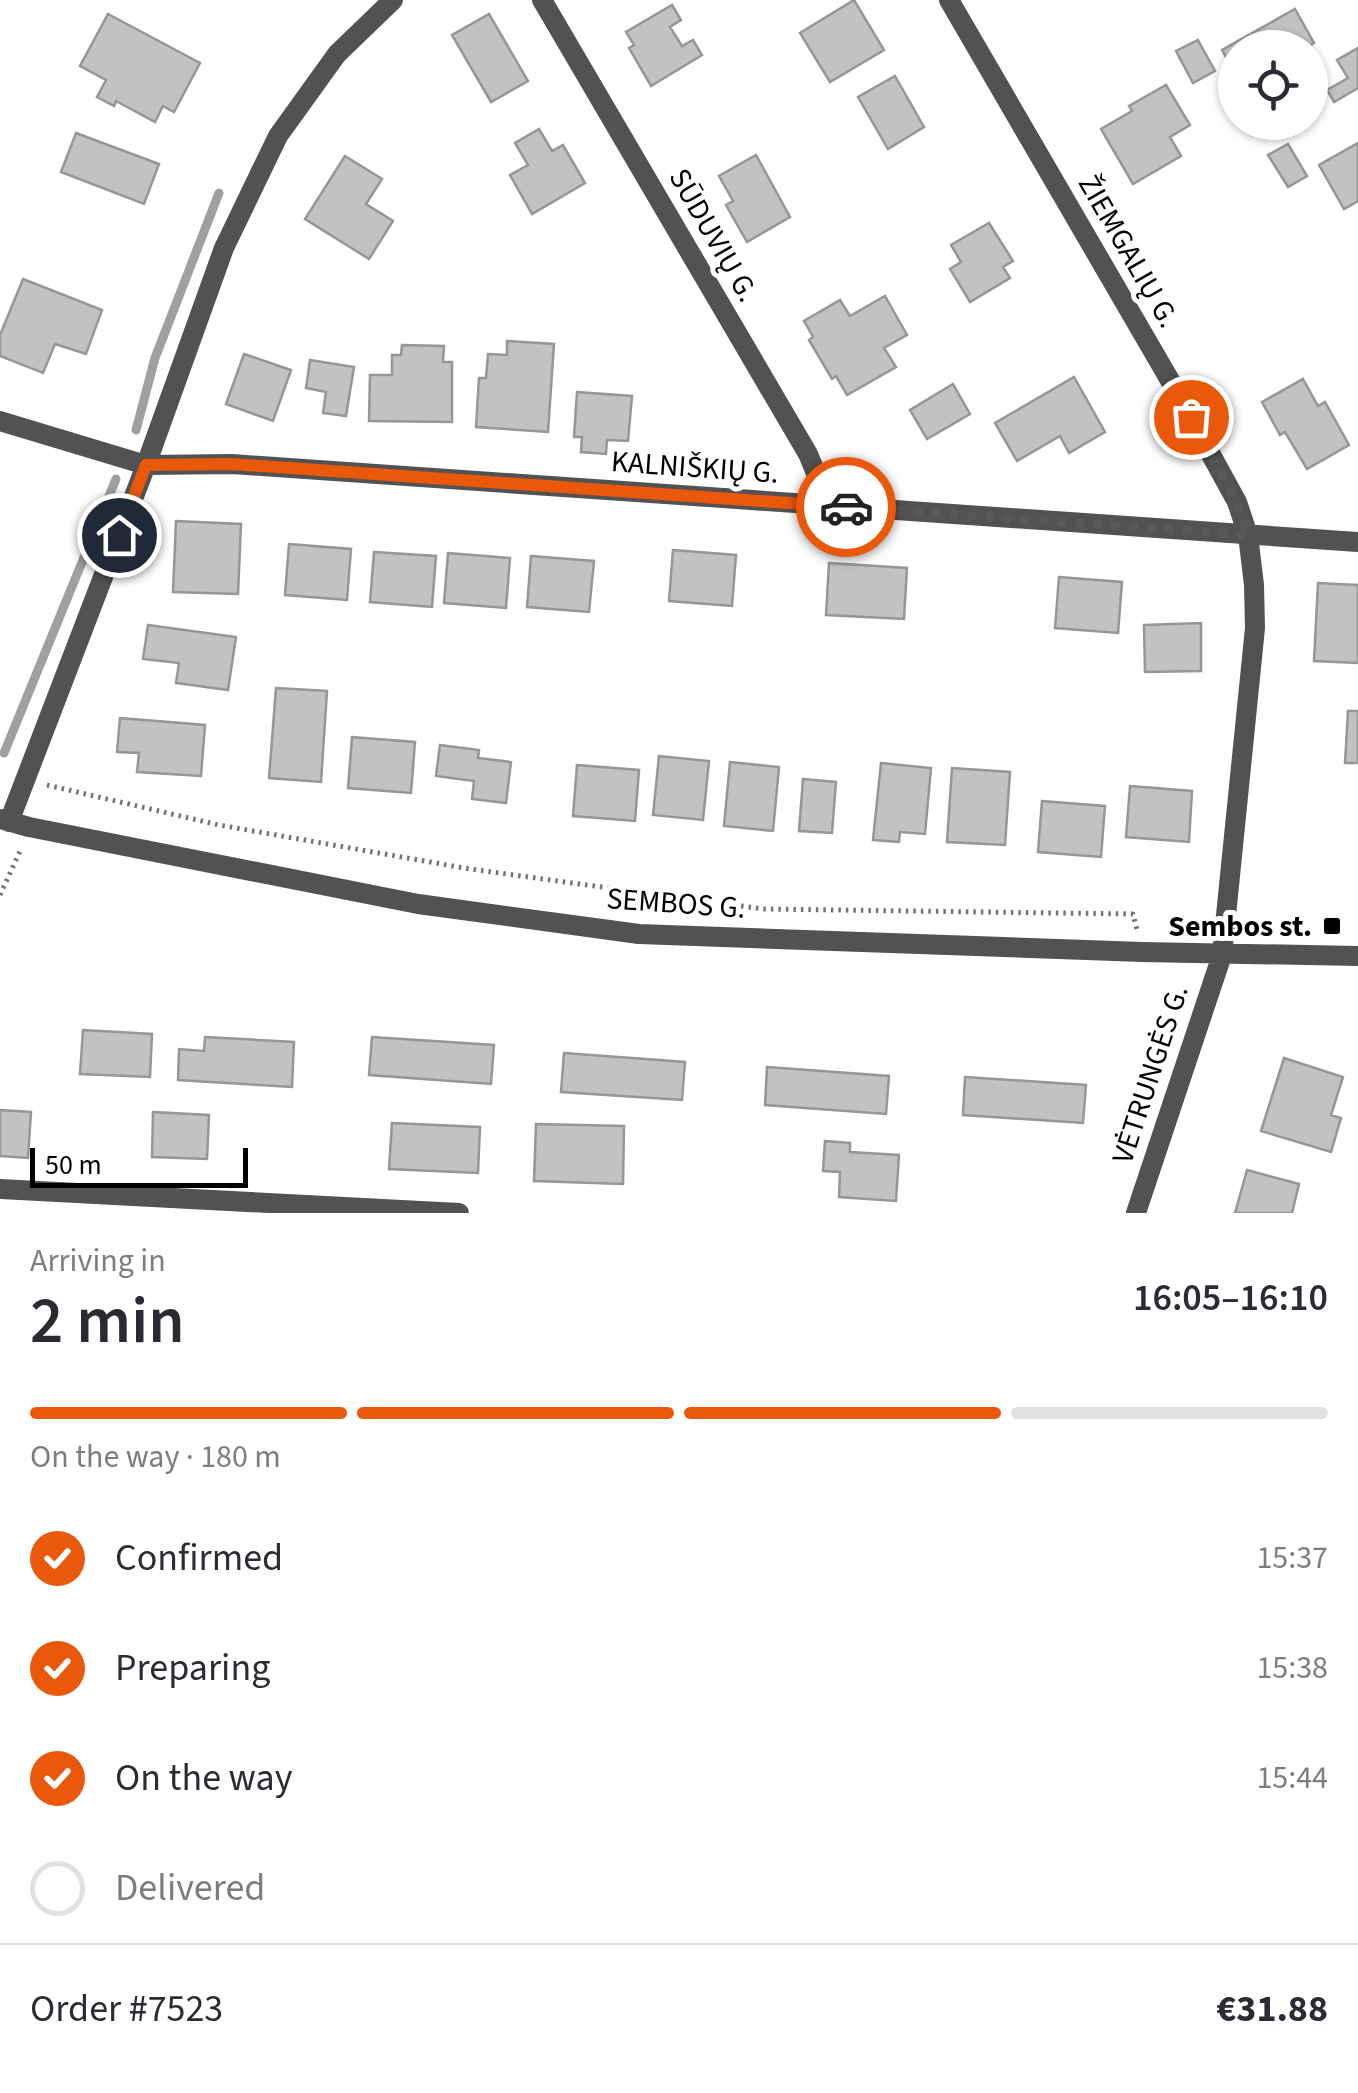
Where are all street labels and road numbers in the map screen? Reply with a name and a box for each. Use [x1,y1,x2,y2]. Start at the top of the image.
street label: SŪDUVIŲ G. [658,161,769,310]
street label: ŽIEMGALIŲ G. [1067,167,1190,336]
street label: KALNIŠKIŲ G. [610,440,780,495]
street label: SEMBOS G. [605,877,747,930]
street label: VĖTRUNGĖS G. [1101,979,1200,1169]

